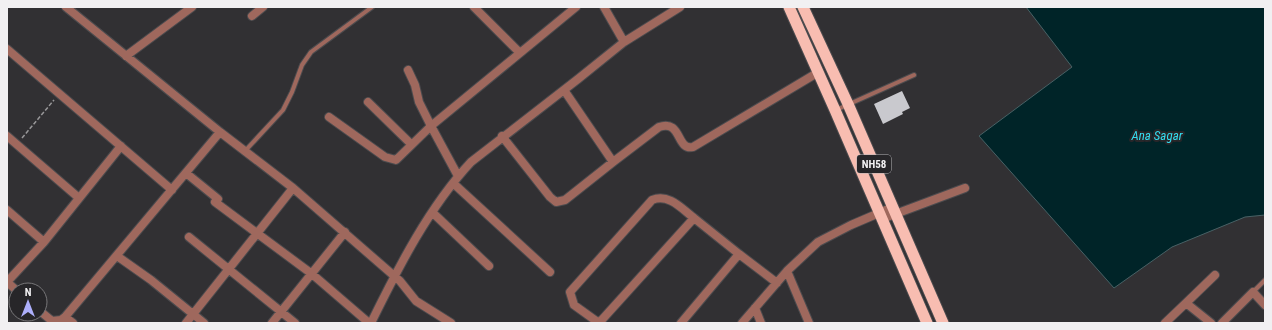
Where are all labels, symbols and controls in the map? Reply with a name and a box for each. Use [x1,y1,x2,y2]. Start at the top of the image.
water label: Ana Sagar [1130,128,1184,143]
road number: NH58 [857,155,891,173]
north arrow [8,282,48,322]
text: N [25,286,32,299]

